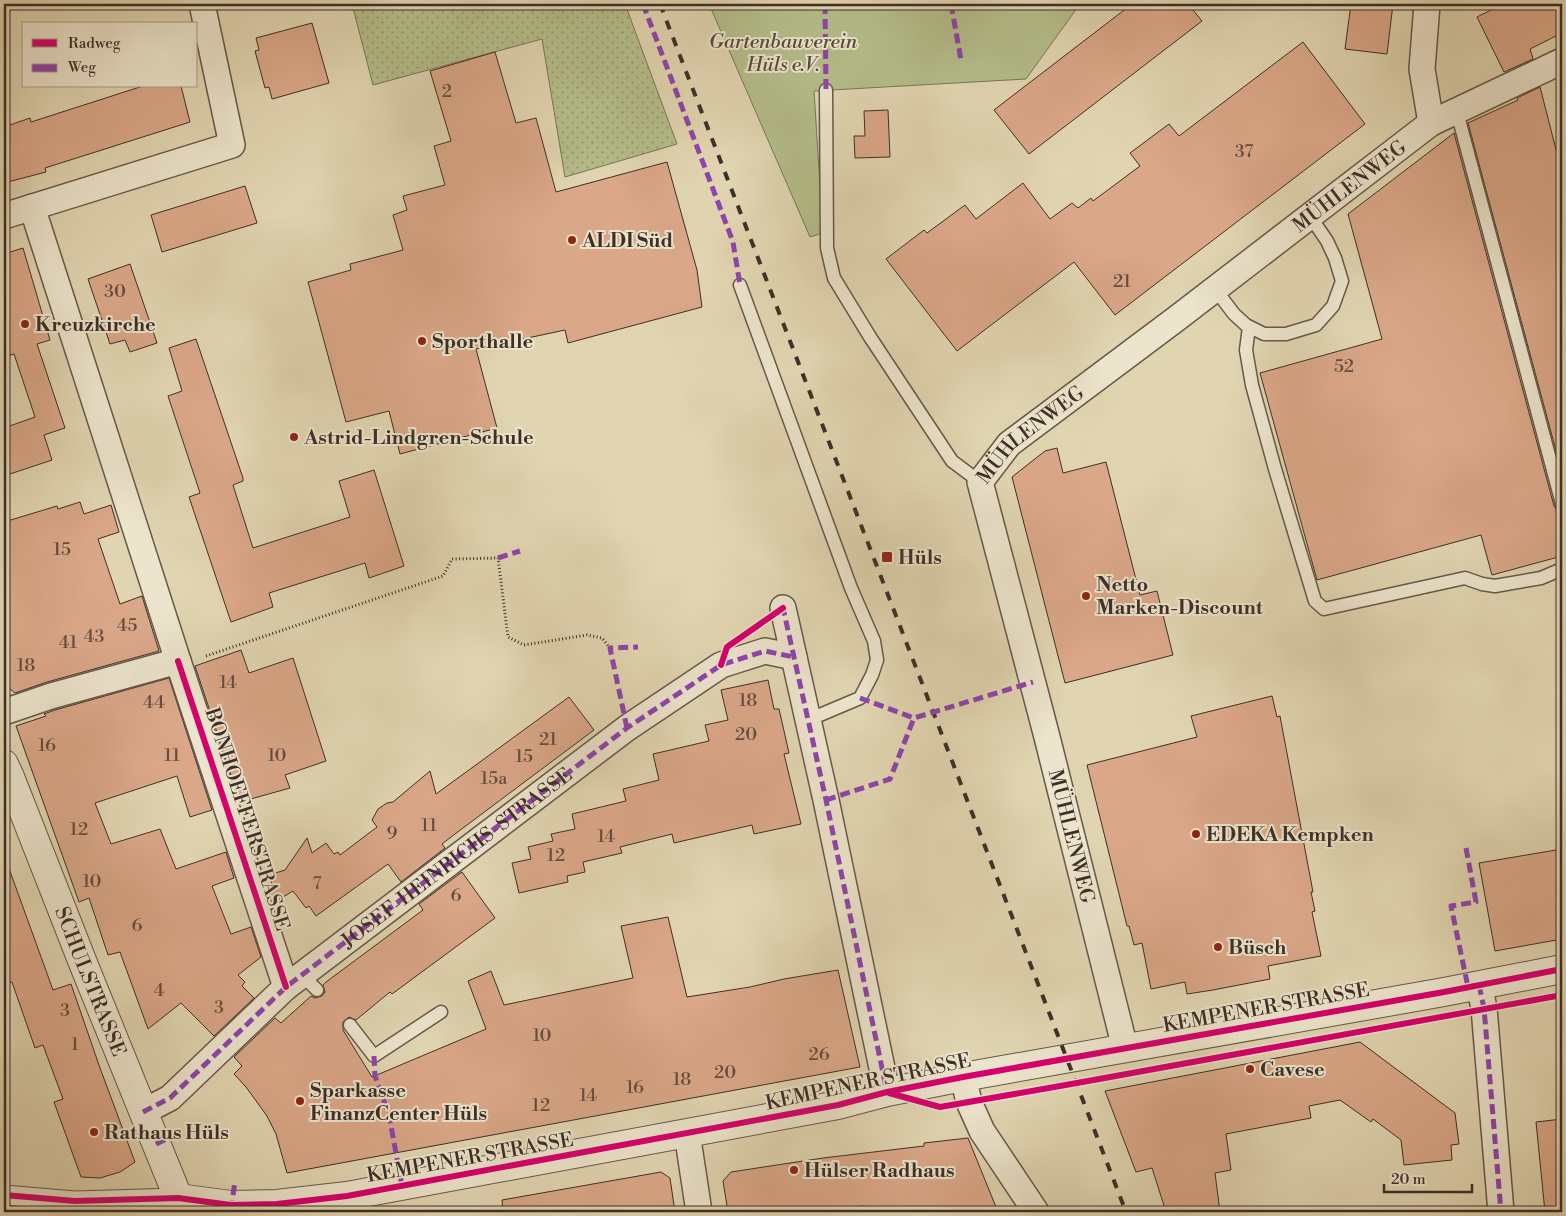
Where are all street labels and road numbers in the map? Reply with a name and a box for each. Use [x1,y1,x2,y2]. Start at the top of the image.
street label: MÜHLENWEG [1288,135,1412,239]
street label: MÜHLENWEG [972,381,1090,490]
street label: BONHOEFFERSTRASSE [198,704,294,934]
street label: JOSEF-HEINRICHS-STRASSE [336,763,578,955]
street label: MÜHLENWEG [1042,767,1100,906]
street label: SCHULSTRASSE [48,903,131,1060]
street label: KEMPENER STRASSE [1161,978,1372,1039]
street label: KEMPENER STRASSE [763,1048,973,1116]
street label: KEMPENER STRASSE [365,1128,576,1189]

